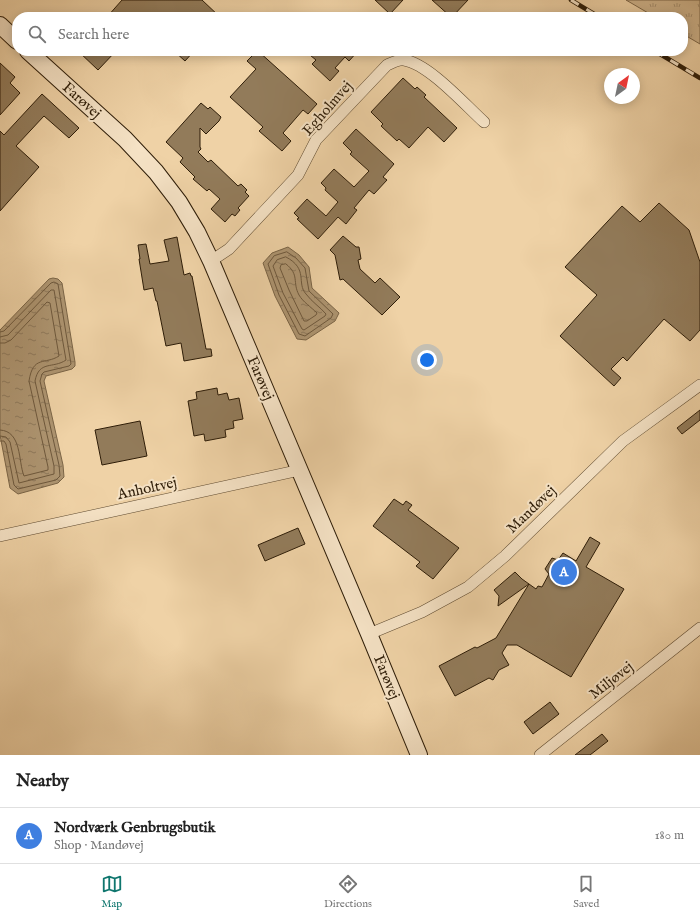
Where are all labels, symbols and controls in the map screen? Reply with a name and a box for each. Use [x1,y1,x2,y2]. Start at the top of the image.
search box [12,12,688,56]
icon: search [26,23,48,45]
text: Search here [58,25,129,44]
north arrow [604,68,640,104]
street label: Egholmvej [298,77,357,140]
street label: Farøvej [58,78,105,123]
your location [417,350,437,370]
street label: Farøvej [243,353,278,403]
street label: Anholtvej [115,473,179,504]
street label: Mandøvej [503,481,560,538]
pin: A [551,557,577,587]
street label: Farøvej [369,652,404,702]
street label: Miljøvej [585,657,637,703]
text: Nearby [16,771,69,792]
text: Nordværk Genbrugsbutik [54,818,216,837]
text: A [25,827,33,844]
text: 180 m [655,827,684,844]
text: Shop · Mandøvej [54,837,143,854]
tab: Map [101,873,123,911]
tab: Directions [324,873,372,911]
tab: Saved [573,873,599,911]

